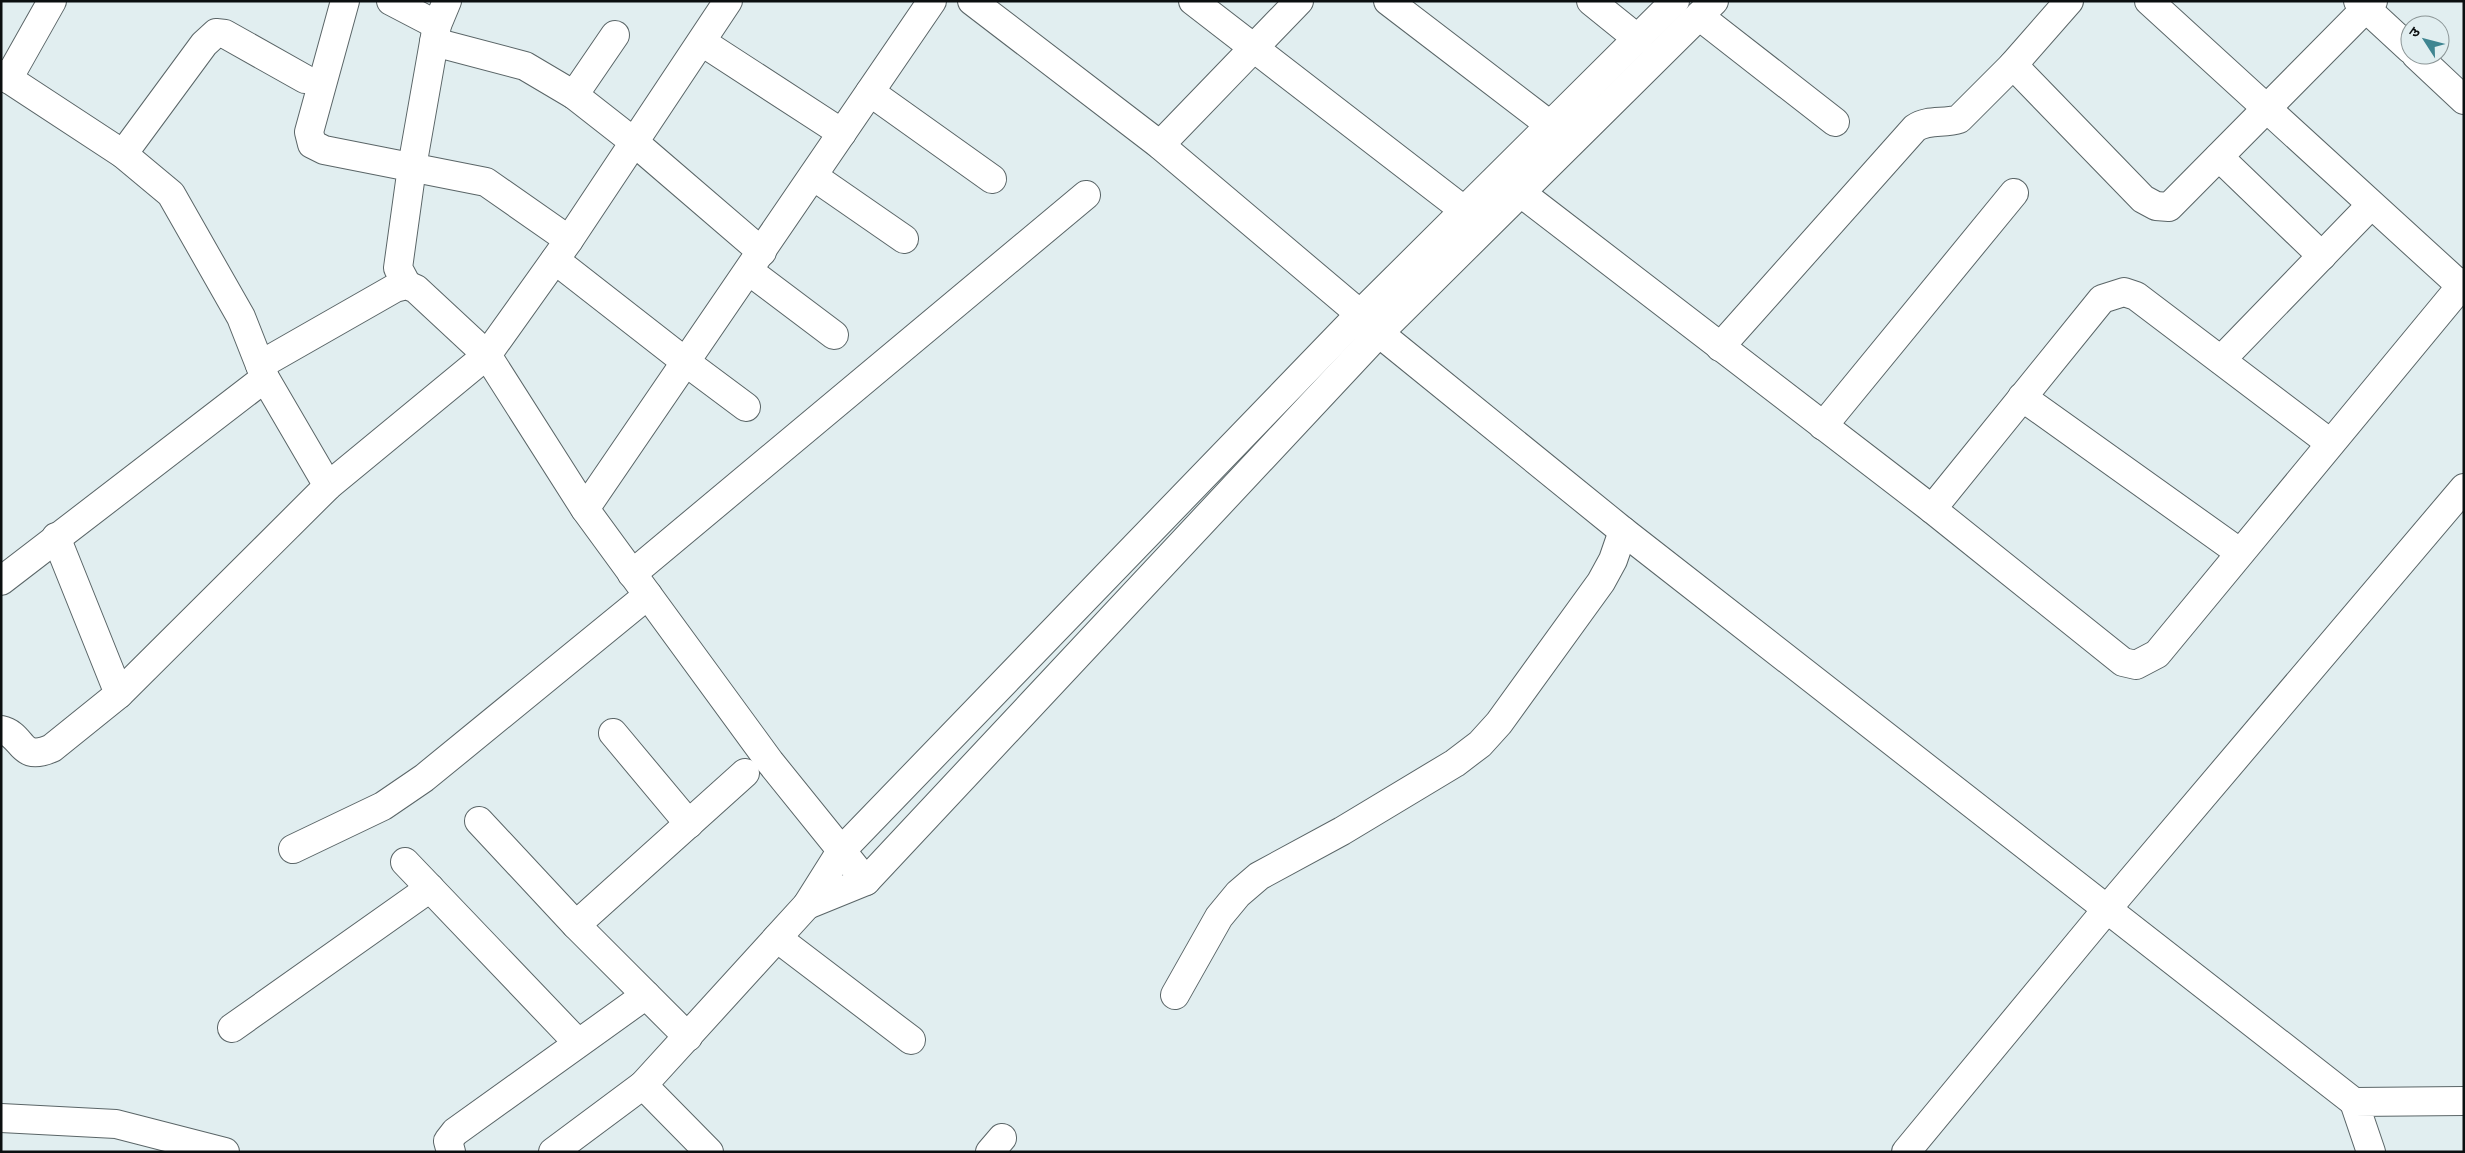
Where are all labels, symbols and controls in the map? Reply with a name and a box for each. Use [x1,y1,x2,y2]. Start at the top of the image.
north arrow [2400,15,2450,65]
text: उ [2406,24,2425,41]

